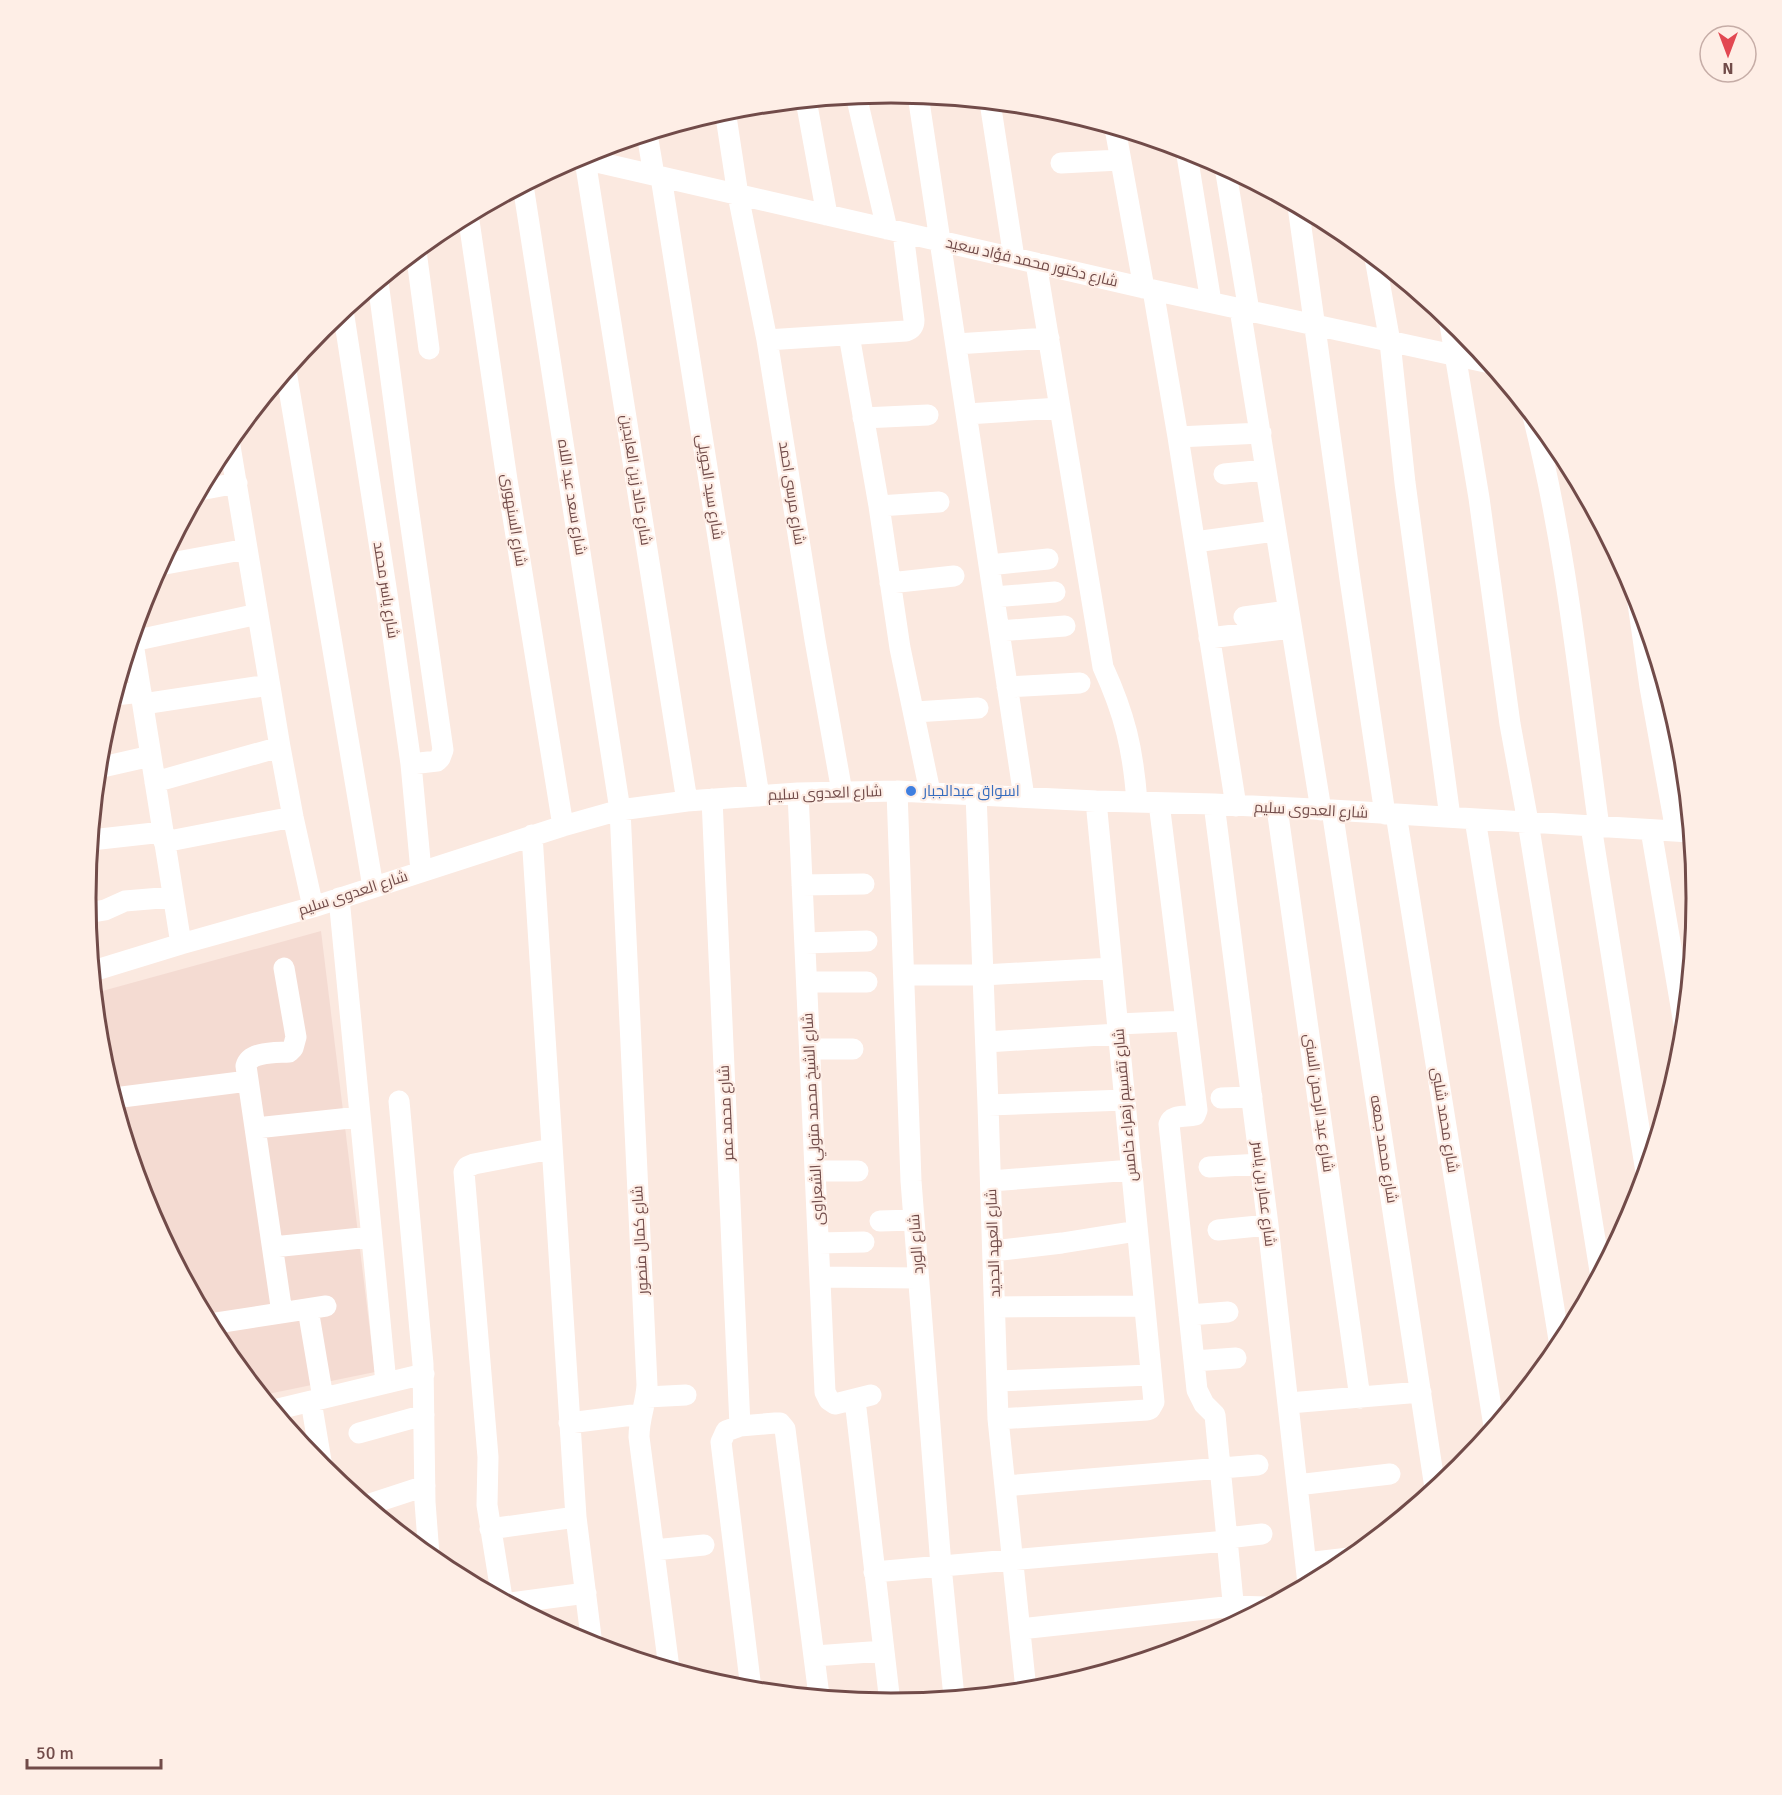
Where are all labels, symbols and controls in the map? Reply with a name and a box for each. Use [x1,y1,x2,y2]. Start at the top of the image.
north arrow [1698,24,1758,84]
text: N [1722,58,1734,78]
street label: شارع دكتور محمد فؤاد سعيد [944,233,1120,293]
street label: شارع خالد زين العابدين [615,413,655,547]
street label: شارع سيد الجويلى [691,433,727,541]
street label: شارع سعد عبد اللاه [552,438,590,557]
street label: شارع مرسى احمد [773,440,809,546]
street label: شارع السنهورى [496,472,530,568]
street label: شارع ياسر محمد [368,540,403,640]
street label: شارع العدوى سليم [768,782,883,806]
place label: اسواق عبدالجبار [922,782,1020,801]
marker: اسواق عبدالجبار [904,784,918,798]
street label: شارع العدوى سليم [1253,798,1369,824]
street label: شارع العدوى سليم [296,867,411,921]
street label: شارع الشيخ محمد متولي الشعراوى [798,1012,831,1226]
street label: شارع تقسيم زهراء خامس [1109,1028,1143,1182]
street label: شارع عبد الرحمن السنى [1298,1033,1338,1174]
street label: شارع محمد عمر [715,1064,740,1162]
street label: شارع محمد شلبى [1426,1066,1462,1174]
street label: شارع محمد جمعه [1365,1094,1401,1205]
street label: شارع عمار بن ياسر [1247,1139,1279,1248]
street label: شارع كمال منصور [628,1185,654,1296]
street label: شارع العهد الجديد [982,1188,1006,1298]
street label: شارع الورد [905,1213,929,1275]
scale bar [27,1732,160,1770]
text: 50 m [36,1742,74,1764]

